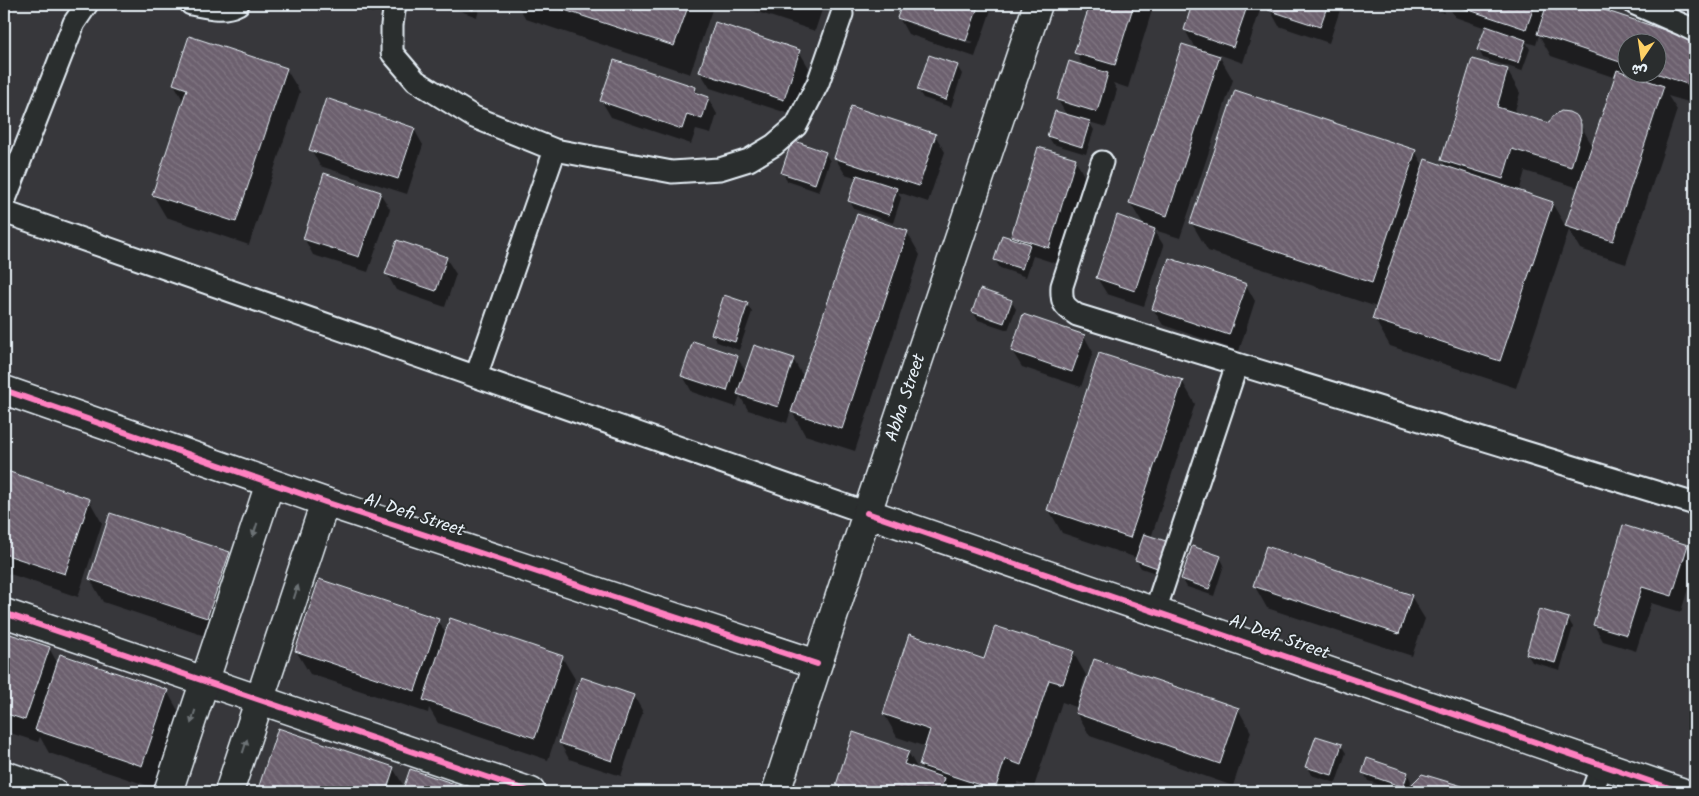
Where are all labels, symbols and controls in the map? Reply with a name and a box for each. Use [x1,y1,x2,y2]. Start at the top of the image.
north arrow [1616,32,1666,82]
text: ش [1629,57,1649,82]
street label: Abha Street [877,349,934,446]
street label: Al Defi Street [360,486,469,546]
one-way arrow [251,522,258,537]
one-way arrow [292,584,300,599]
street label: Al Defi Street [1225,607,1334,669]
one-way arrow [189,710,197,725]
one-way arrow [241,738,249,753]

